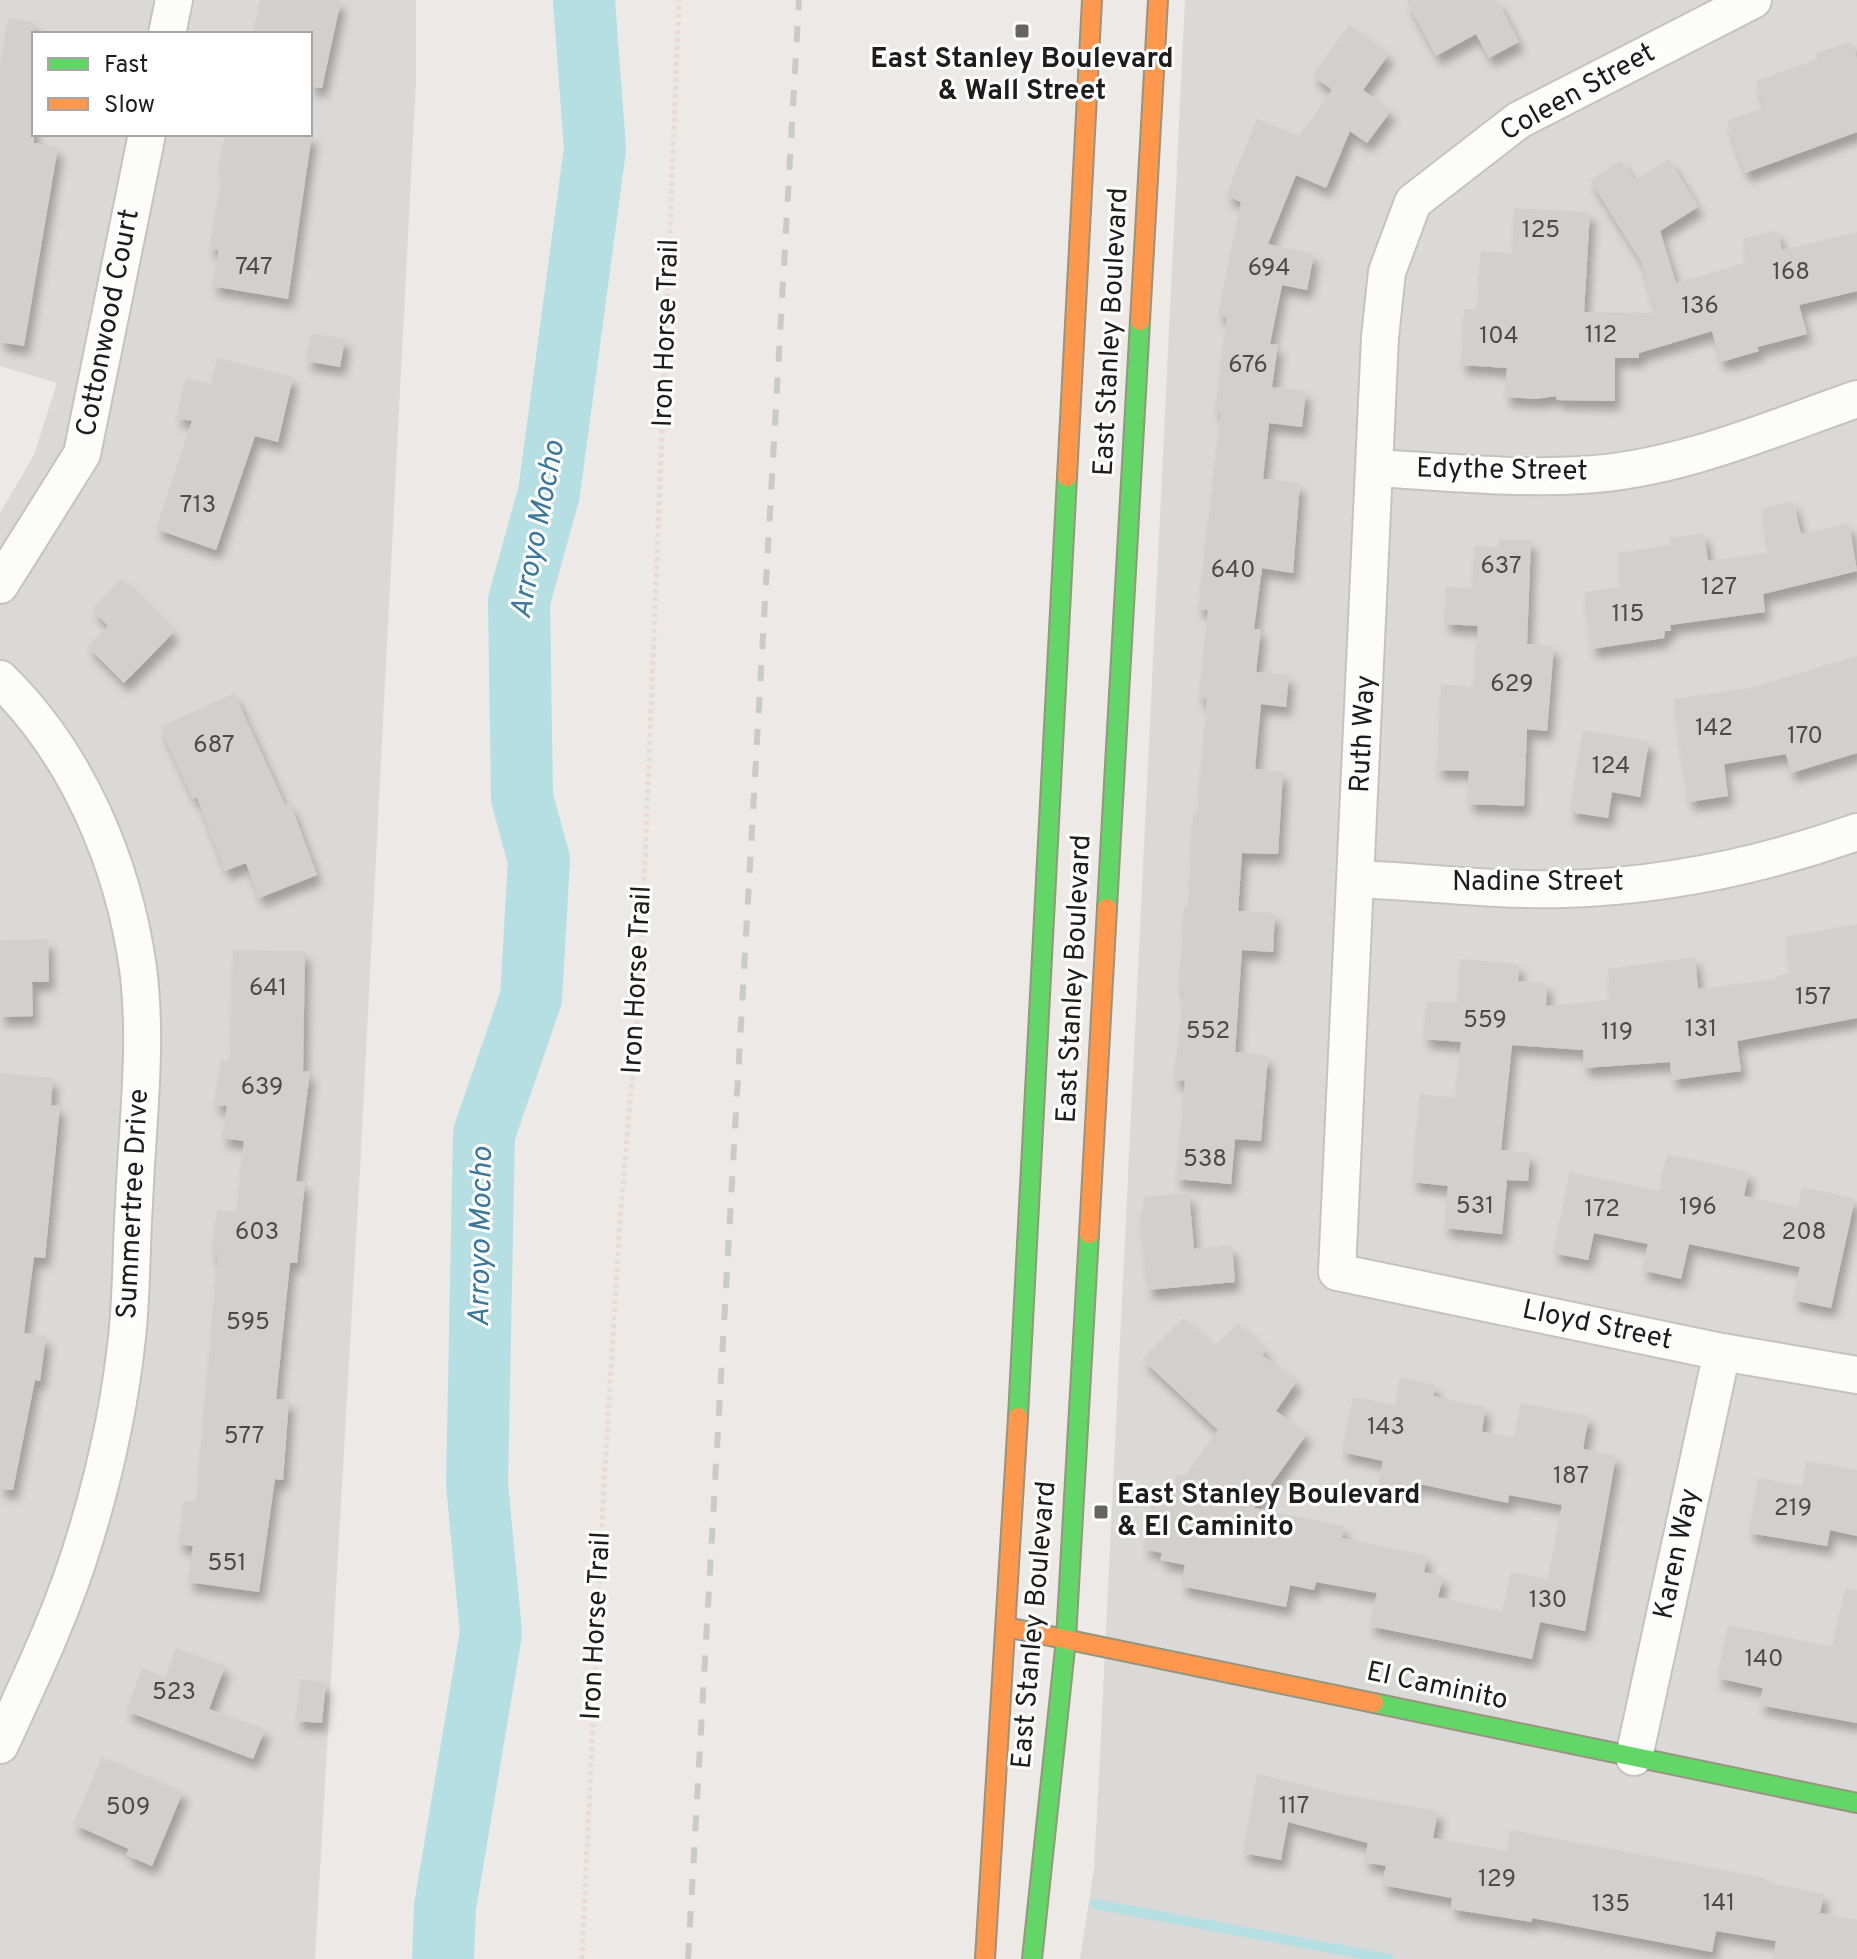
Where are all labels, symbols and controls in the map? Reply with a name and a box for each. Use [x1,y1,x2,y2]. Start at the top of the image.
marker: East Stanley Boulevard & Wall Street [1013,22,1031,40]
legend [32,32,312,136]
street label: Coleen Street [1494,36,1662,150]
place label: East Stanley Boulevard & Wall Street [870,42,1174,110]
text: Fast [104,51,148,81]
text: Slow [104,91,155,121]
street label: East Stanley Boulevard [1086,187,1138,477]
street label: Cottonwood Court [69,206,149,440]
house number: 125 [1522,216,1560,246]
street label: Iron Horse Trail [646,238,688,428]
house number: 747 [235,253,273,283]
house number: 694 [1248,254,1290,284]
house number: 168 [1772,258,1810,288]
house number: 136 [1681,292,1719,322]
house number: 112 [1585,321,1617,351]
house number: 104 [1479,322,1519,352]
house number: 676 [1228,351,1268,381]
water label: Arroyo Mocho [504,438,574,622]
street label: Edythe Street [1416,452,1588,490]
house number: 713 [180,491,216,521]
house number: 637 [1480,552,1522,582]
house number: 640 [1211,556,1255,586]
house number: 127 [1701,573,1737,603]
house number: 115 [1612,600,1644,630]
house number: 629 [1490,670,1534,700]
street label: Ruth Way [1343,674,1385,794]
house number: 142 [1695,714,1733,744]
house number: 170 [1787,722,1823,752]
house number: 687 [193,731,235,761]
house number: 124 [1592,752,1630,782]
street label: East Stanley Boulevard [1049,834,1101,1124]
street label: Nadine Street [1452,865,1624,901]
street label: Iron Horse Trail [615,885,661,1075]
house number: 641 [249,974,287,1004]
house number: 157 [1795,983,1831,1013]
house number: 559 [1463,1006,1507,1036]
house number: 131 [1685,1015,1717,1045]
house number: 552 [1186,1017,1230,1047]
house number: 119 [1601,1018,1633,1048]
house number: 639 [241,1073,283,1103]
street label: Summertree Drive [110,1088,158,1320]
house number: 538 [1183,1145,1227,1175]
water label: Arroyo Mocho [462,1146,502,1327]
house number: 531 [1456,1192,1494,1222]
house number: 196 [1679,1193,1717,1223]
house number: 172 [1584,1195,1620,1225]
house number: 603 [235,1218,279,1248]
house number: 208 [1782,1218,1826,1248]
street label: Lloyd Street [1519,1293,1675,1359]
house number: 595 [226,1308,270,1338]
house number: 143 [1367,1413,1405,1443]
house number: 577 [224,1422,264,1452]
house number: 187 [1553,1462,1589,1492]
place label: East Stanley Boulevard & El Caminito [1117,1478,1420,1546]
street label: East Stanley Boulevard [1004,1480,1066,1770]
street label: Karen Way [1647,1485,1709,1623]
house number: 219 [1774,1494,1812,1524]
marker: East Stanley Boulevard & El Caminito [1092,1503,1110,1521]
street label: Iron Horse Trail [574,1531,620,1721]
house number: 551 [208,1549,246,1579]
house number: 130 [1529,1586,1567,1616]
house number: 140 [1745,1645,1783,1675]
street label: El Caminito [1363,1654,1511,1720]
house number: 523 [152,1678,196,1708]
house number: 117 [1279,1792,1309,1822]
house number: 509 [106,1793,150,1823]
house number: 129 [1478,1865,1516,1895]
house number: 141 [1703,1889,1735,1919]
house number: 135 [1592,1890,1630,1920]

